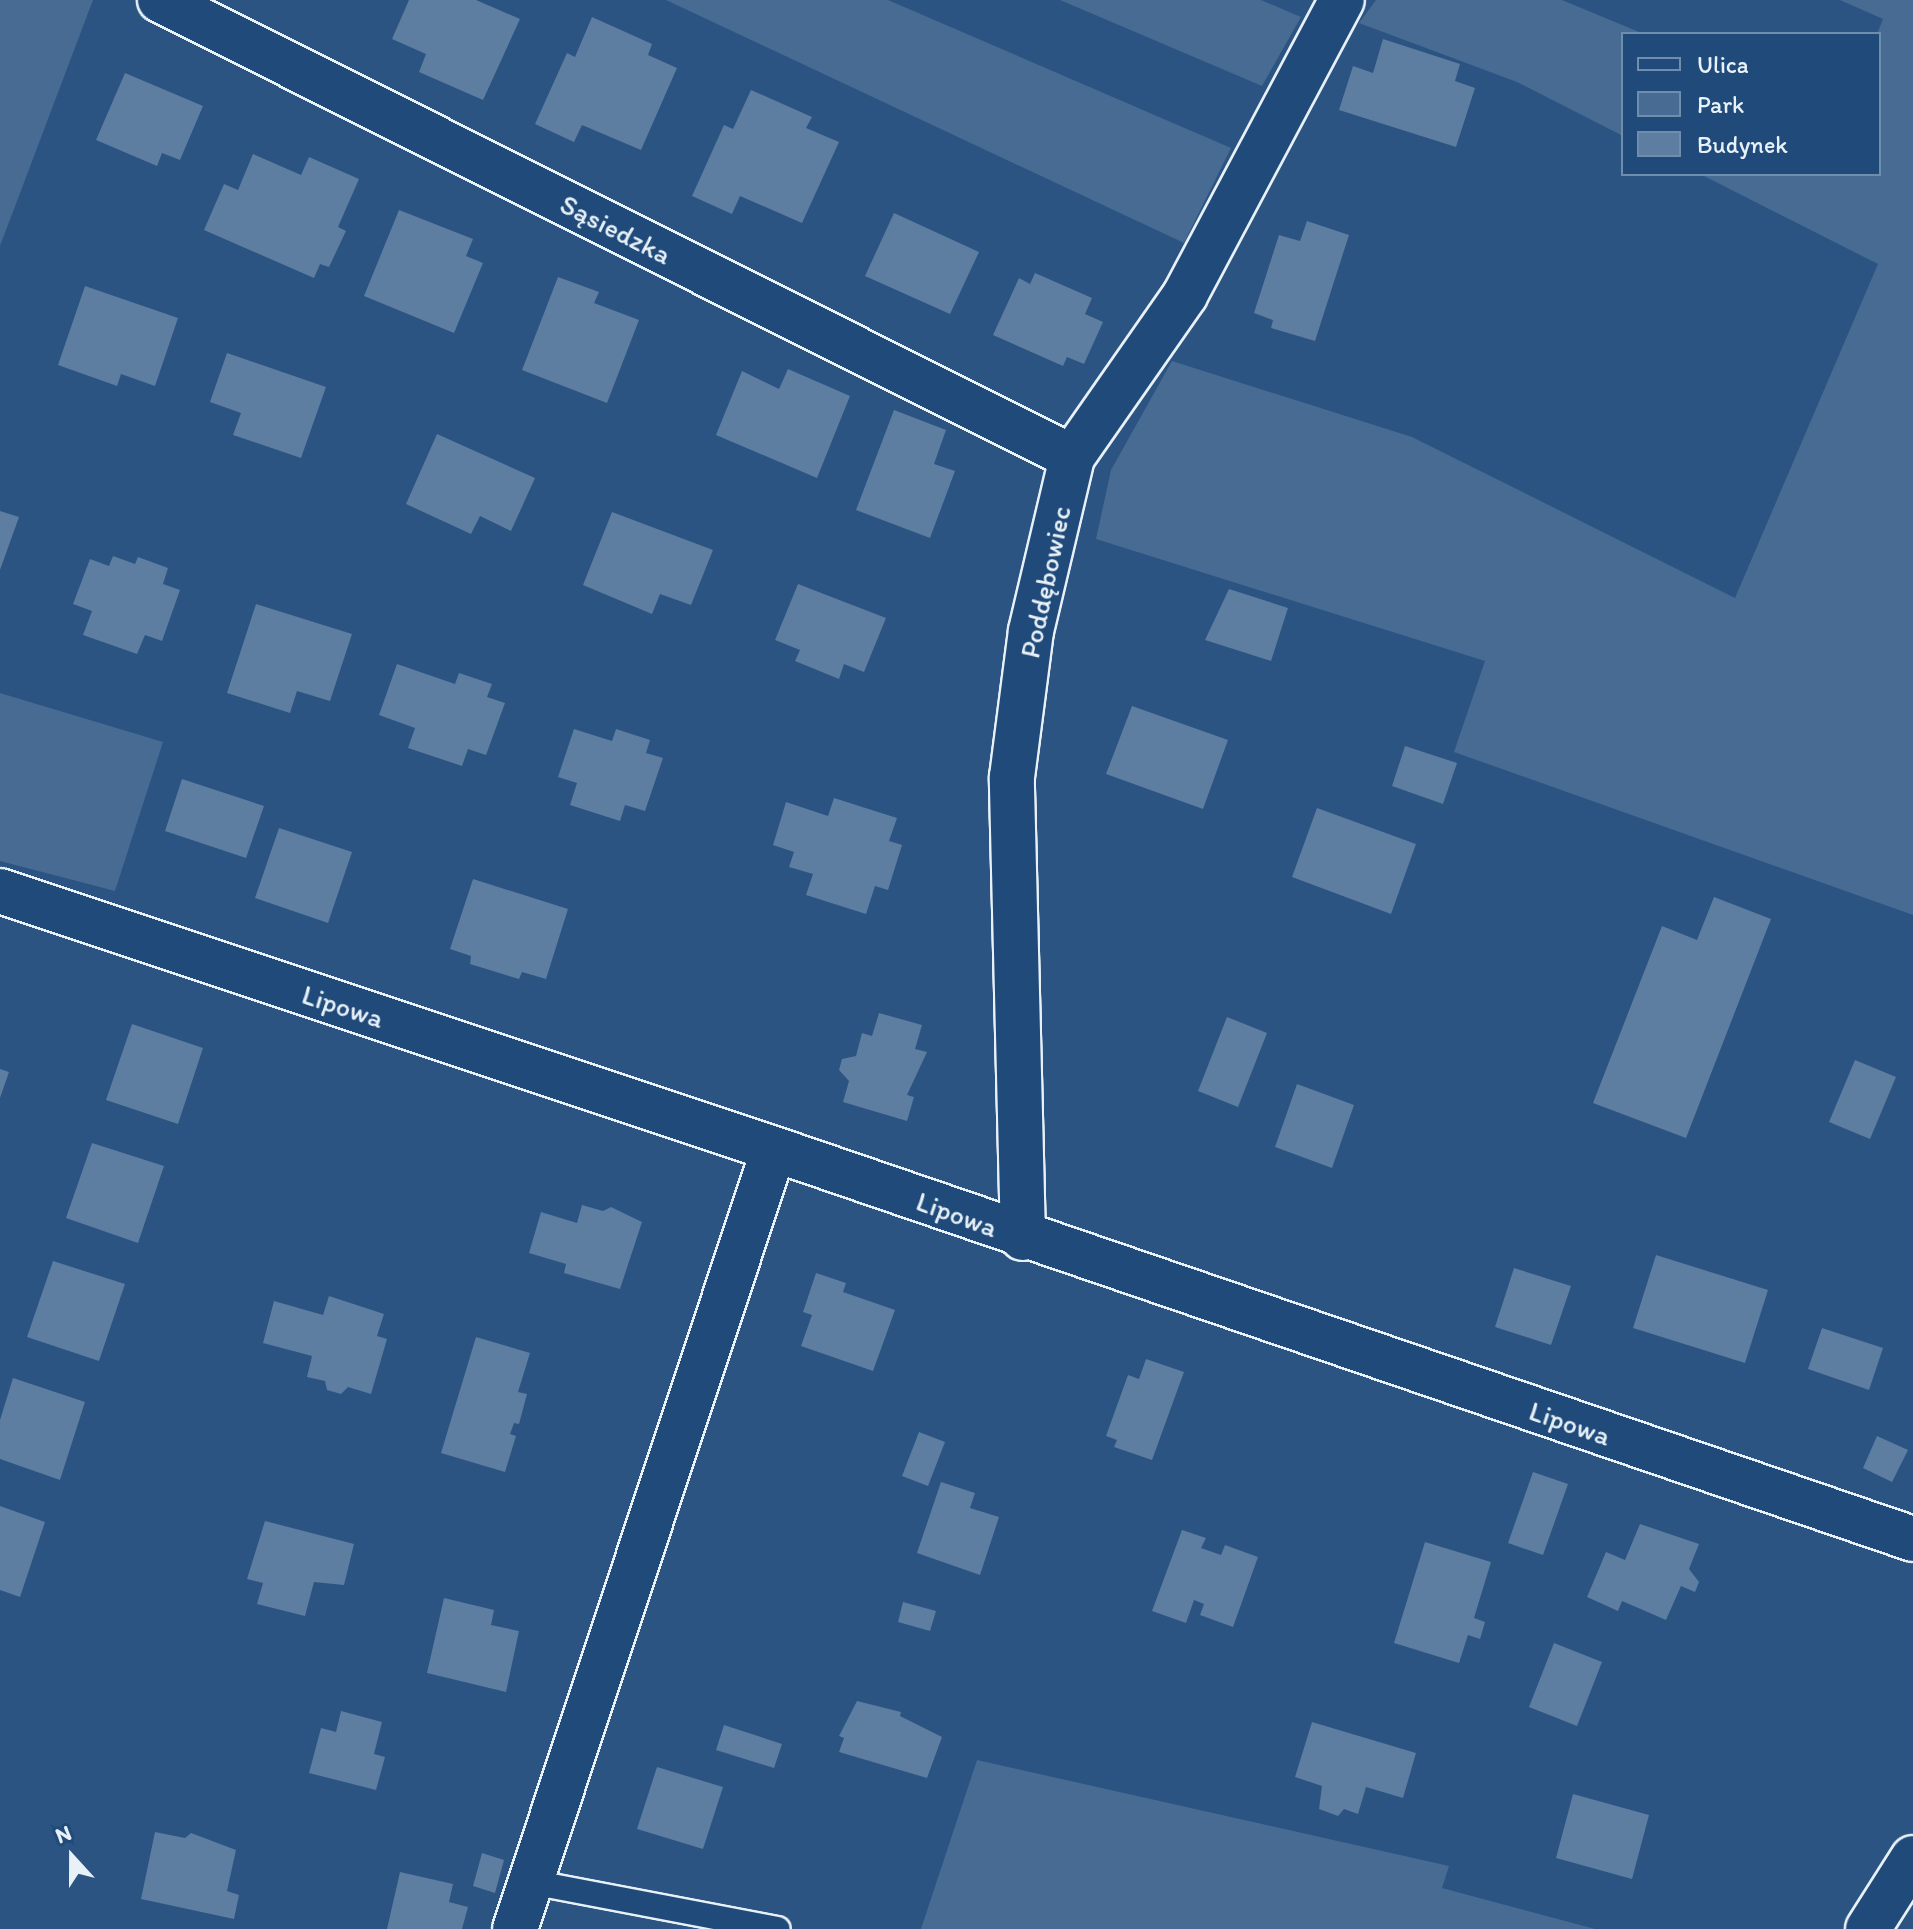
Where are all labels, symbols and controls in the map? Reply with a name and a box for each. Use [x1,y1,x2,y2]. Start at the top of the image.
legend [1621,32,1881,176]
text: Ulica [1697,50,1749,79]
text: Park [1697,90,1744,119]
text: Budynek [1697,130,1788,159]
street label: Sąsiedzka [555,187,677,271]
street label: Poddębowiec [1013,503,1077,661]
street label: Lipowa [298,977,388,1035]
street label: Lipowa [912,1184,1002,1244]
street label: Lipowa [1525,1393,1615,1453]
north arrow [32,1817,112,1897]
text: N [51,1819,75,1849]

